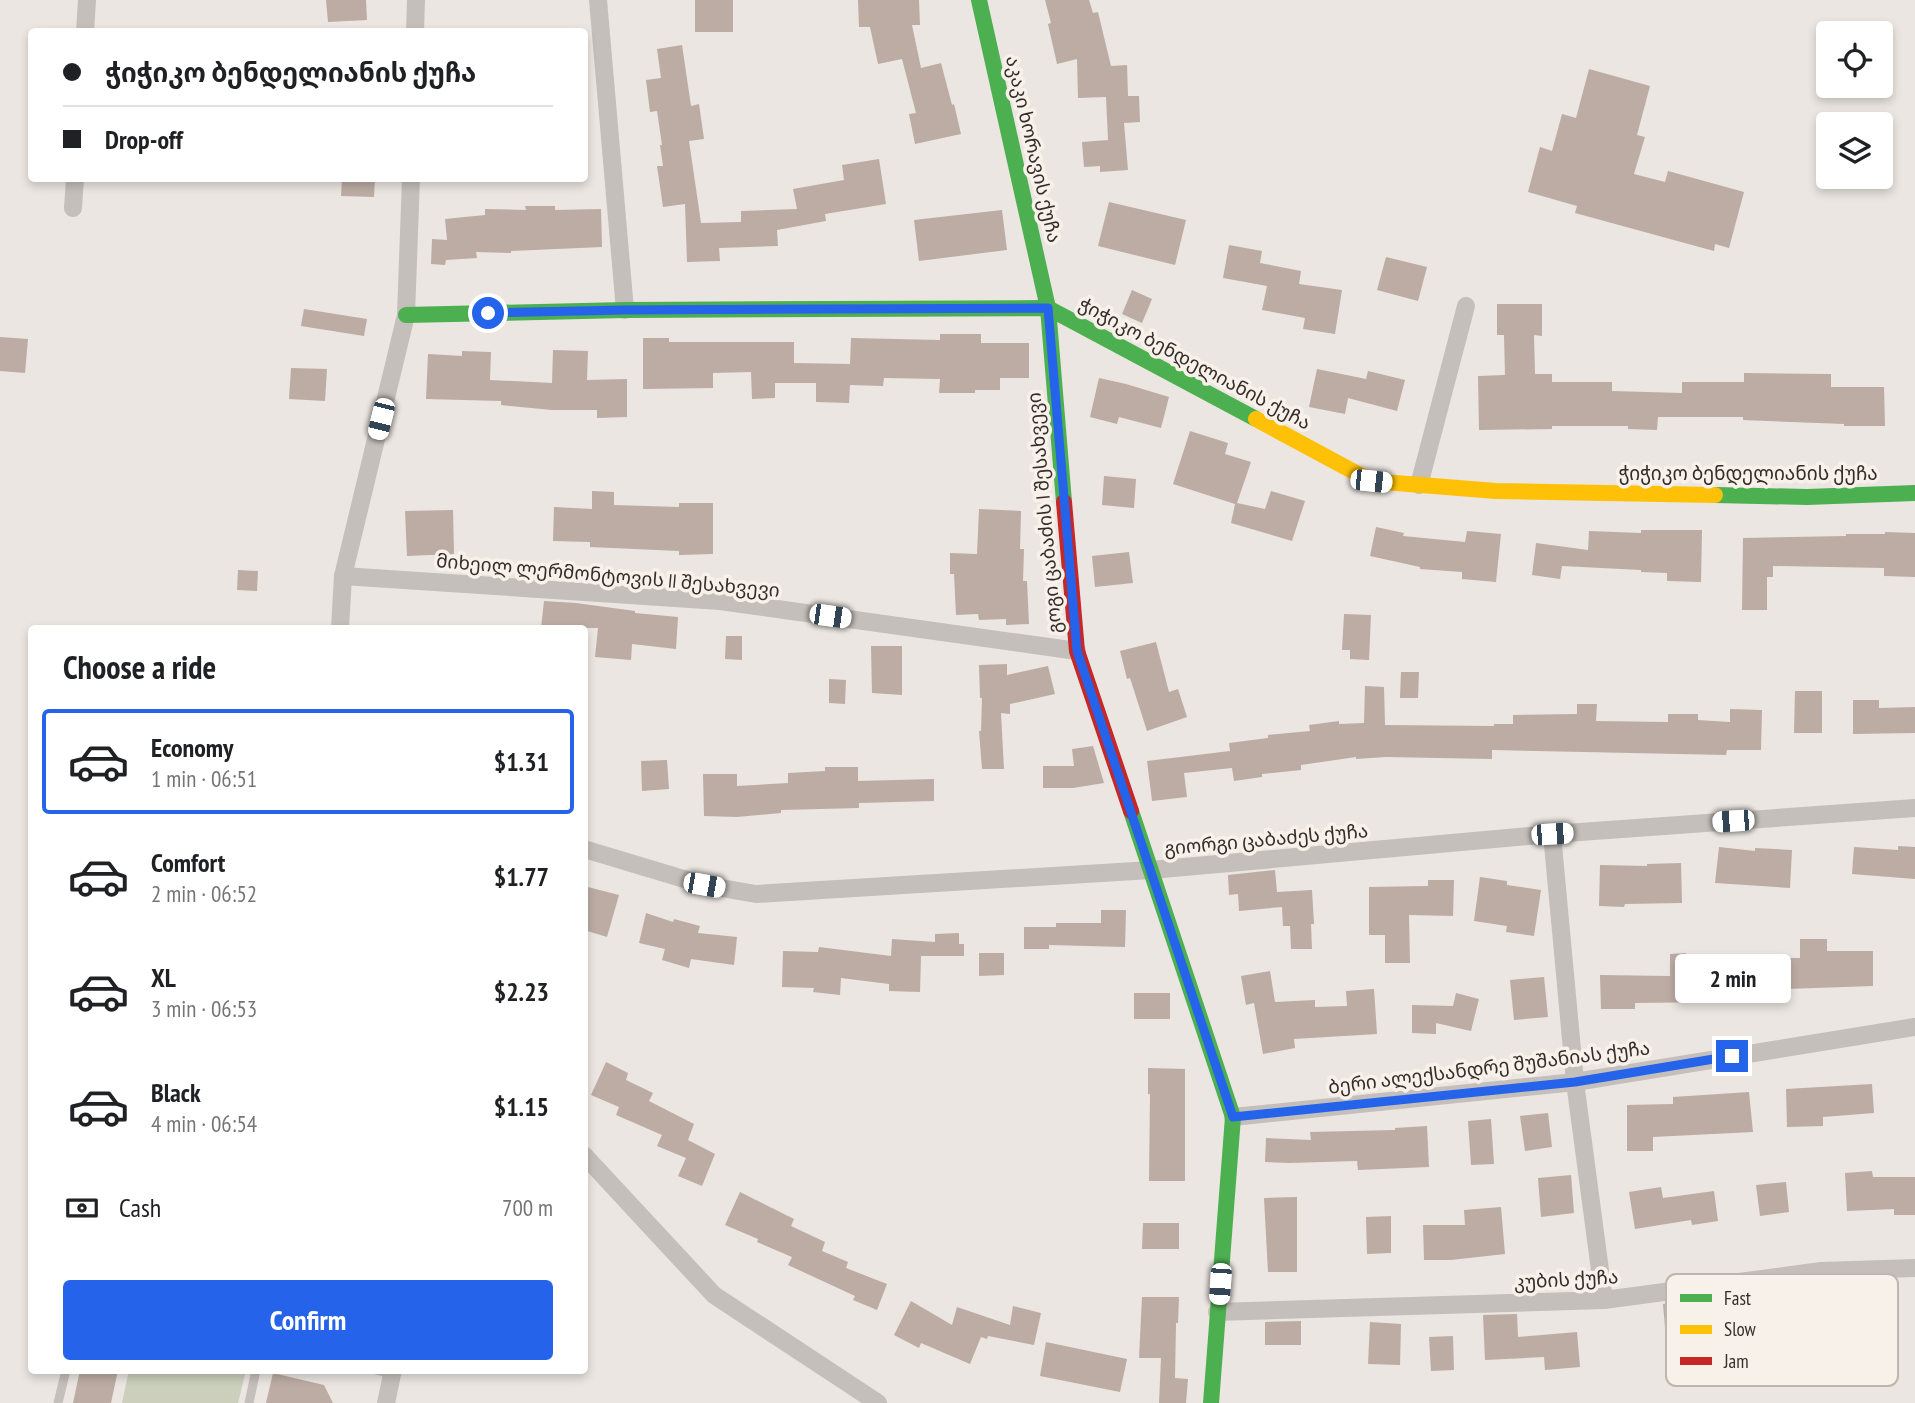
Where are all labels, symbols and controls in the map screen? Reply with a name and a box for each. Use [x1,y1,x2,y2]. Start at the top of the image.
map controls [1816,21,1893,189]
button: locate [1816,21,1893,98]
street label: აკაკი ხორავის ქუჩა [1001,53,1067,245]
text: ჭიჭიკო ბენდელიანის ქუჩა [105,56,476,89]
button: layers [1816,112,1893,189]
text: Drop-off [105,123,183,156]
street label: ჭიჭიკო ბენდელიანის ქუჩა [1074,292,1315,435]
route start [472,297,504,329]
street label: გოგი ცაბაძის I შესახვევი [1021,391,1067,635]
car [366,396,397,442]
street label: ჭიჭიკო ბენდელიანის ქუჩა [1618,461,1878,486]
car [1350,468,1393,494]
street label: მიხეილ ლერმონტოვის II შესახვევი [435,548,781,603]
car [808,603,853,629]
text: Choose a ride [63,646,216,688]
icon: car [67,730,130,793]
text: Economy [151,731,233,764]
text: $1.31 [494,745,549,778]
text: 1 min · 06:51 [151,764,257,793]
car [1712,809,1755,833]
street label: გიორგი ცაბაძეს ქუჩა [1163,818,1369,860]
car [1531,822,1574,846]
icon: car [67,845,130,908]
text: Comfort [151,846,225,879]
text: $1.77 [494,860,549,893]
car [682,871,727,899]
text: 2 min · 06:52 [151,879,257,908]
callout: 2 min [1674,954,1790,1004]
icon: car [67,960,130,1023]
text: XL [151,961,176,994]
text: 2 min [1710,964,1756,993]
text: $2.23 [494,975,549,1008]
text: 3 min · 06:53 [151,994,257,1023]
street label: ბერი ალექსანდრე შუშანიას ქუჩა [1327,1035,1651,1100]
route end [1716,1040,1748,1072]
icon: car [67,1075,130,1138]
text: Black [151,1076,201,1109]
text: $1.15 [494,1090,549,1123]
text: 4 min · 06:54 [151,1109,257,1138]
icon: cash [63,1189,101,1227]
text: Cash [119,1191,161,1224]
text: 700 m [502,1193,553,1222]
car [1209,1262,1232,1306]
street label: კუბის ქუჩა [1513,1264,1619,1294]
legend [1666,1274,1898,1386]
button: Confirm [63,1280,553,1360]
text: Fast [1724,1286,1752,1310]
text: Slow [1724,1317,1757,1341]
text: Jam [1723,1349,1749,1373]

